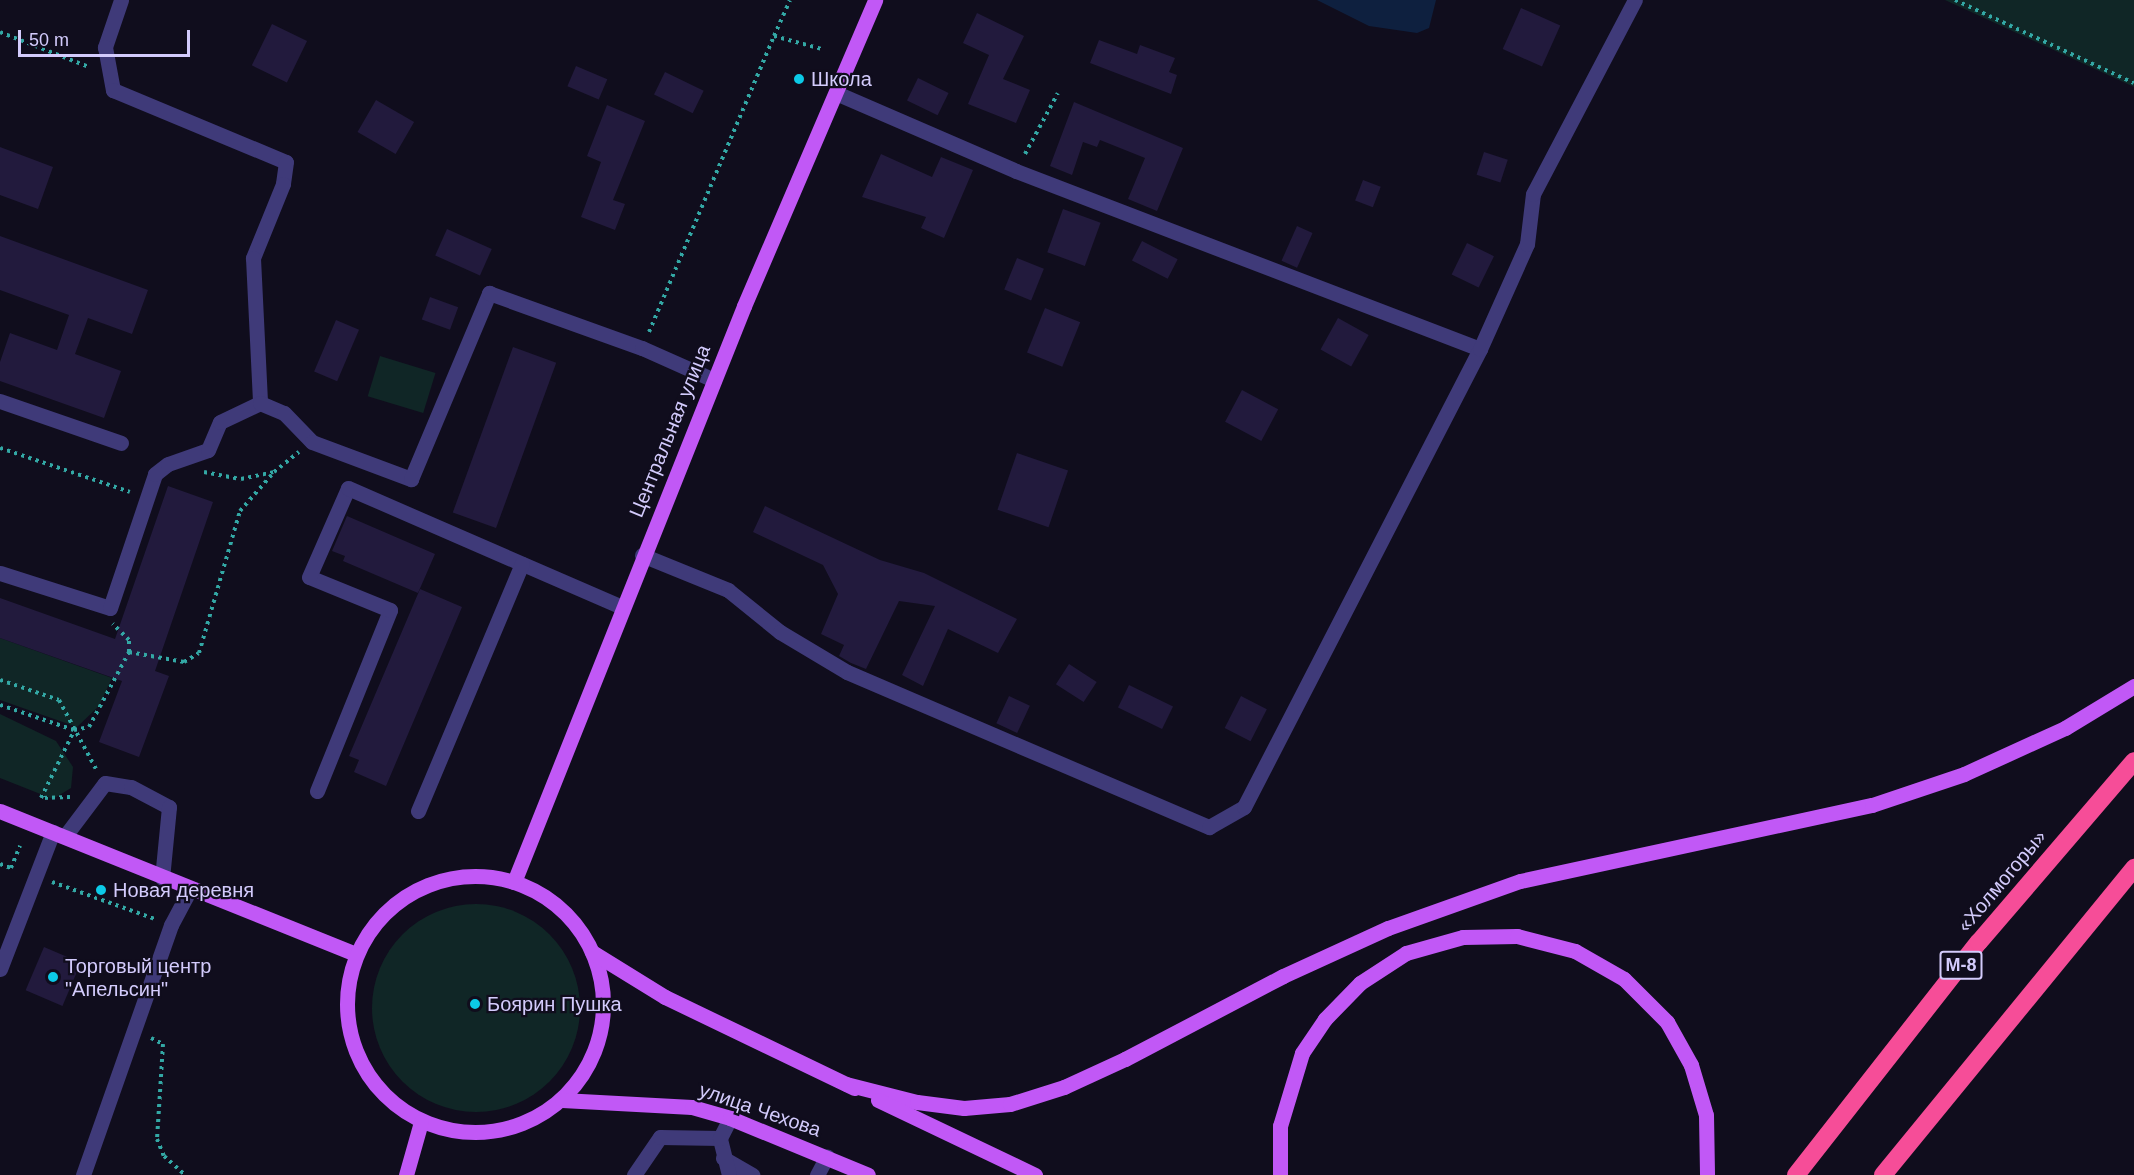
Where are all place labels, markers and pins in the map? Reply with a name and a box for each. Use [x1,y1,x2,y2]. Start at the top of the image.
place label: Школа [811,67,872,91]
marker: Школа [792,72,806,86]
place label: Новая деревня [113,878,254,902]
marker: Новая деревня [94,883,108,897]
place label: Торговый центр "Апельсин" [65,954,211,1001]
marker: Торговый центр "Апельсин" [46,970,60,984]
place label: Боярин Пушка [487,992,622,1016]
marker: Боярин Пушка [468,997,482,1011]

